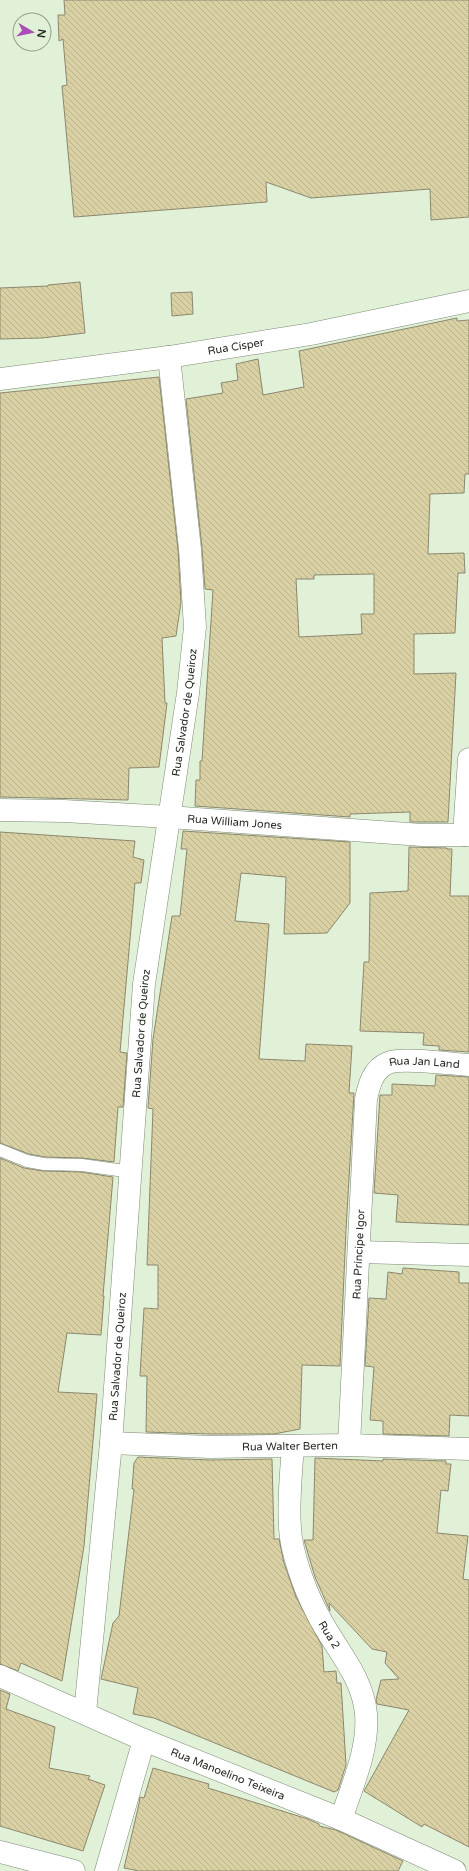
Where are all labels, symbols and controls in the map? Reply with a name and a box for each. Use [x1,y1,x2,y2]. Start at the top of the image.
north arrow [12,12,52,52]
text: N [34,28,48,39]
street label: Rua Císper [207,335,266,357]
street label: Rua Salvador de Queiroz [169,647,199,777]
street label: Rua William Jones [187,812,282,832]
street label: Rua Salvador de Queiroz [129,968,153,1098]
street label: Rua Jan Land [388,1054,460,1071]
street label: Rua Príncipe Igor [350,1208,367,1300]
street label: Rua Salvador de Queiroz [106,1291,128,1421]
street label: Rua Walter Berten [242,1439,338,1453]
street label: Rua 2 [316,1618,343,1651]
street label: Rua Manoelino Teixeira [169,1745,287,1802]

